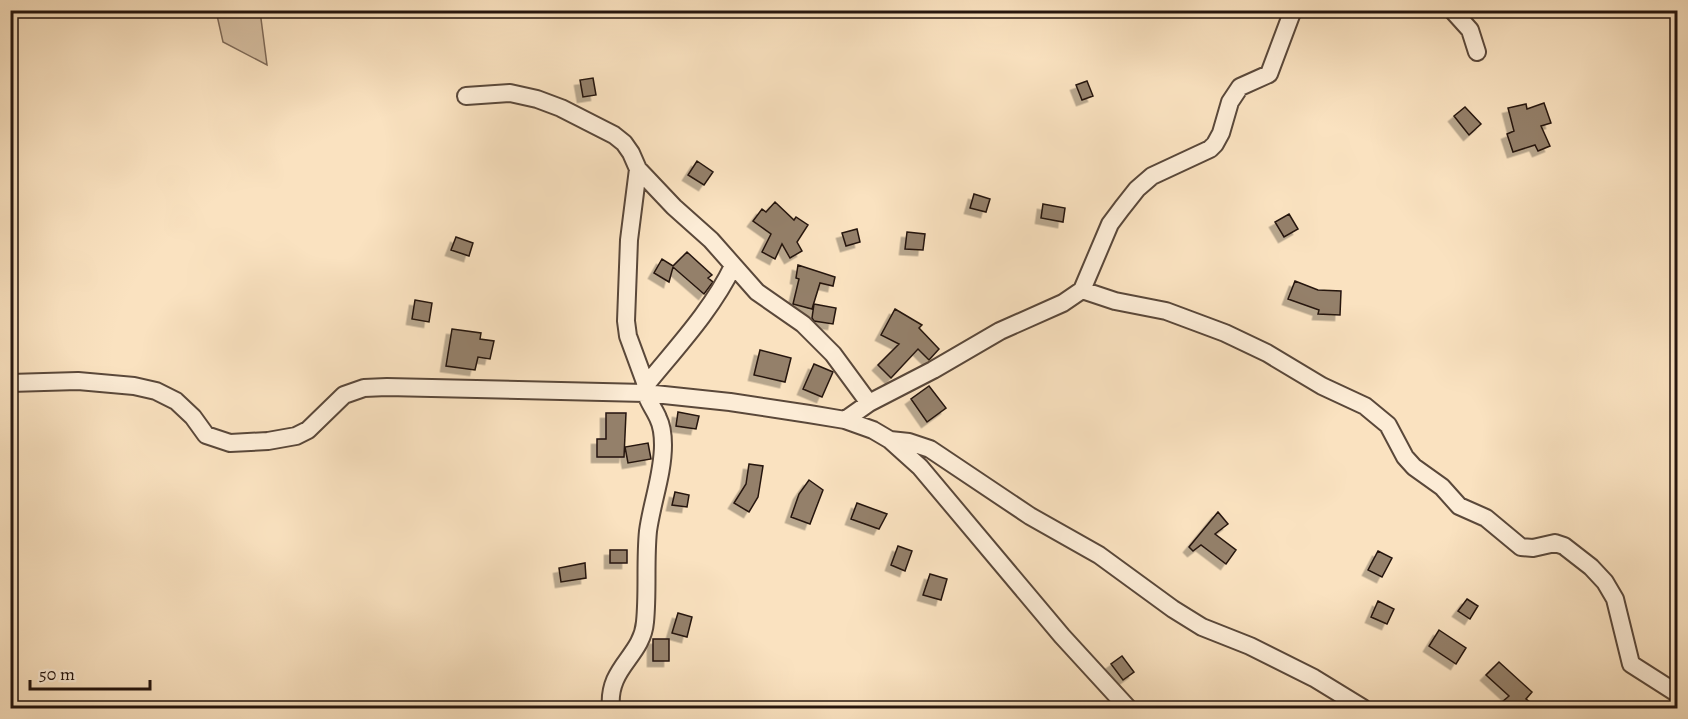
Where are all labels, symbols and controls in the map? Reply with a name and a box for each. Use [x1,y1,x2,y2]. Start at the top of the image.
scale bar [30,653,150,691]
text: 50 m [39,662,75,686]

